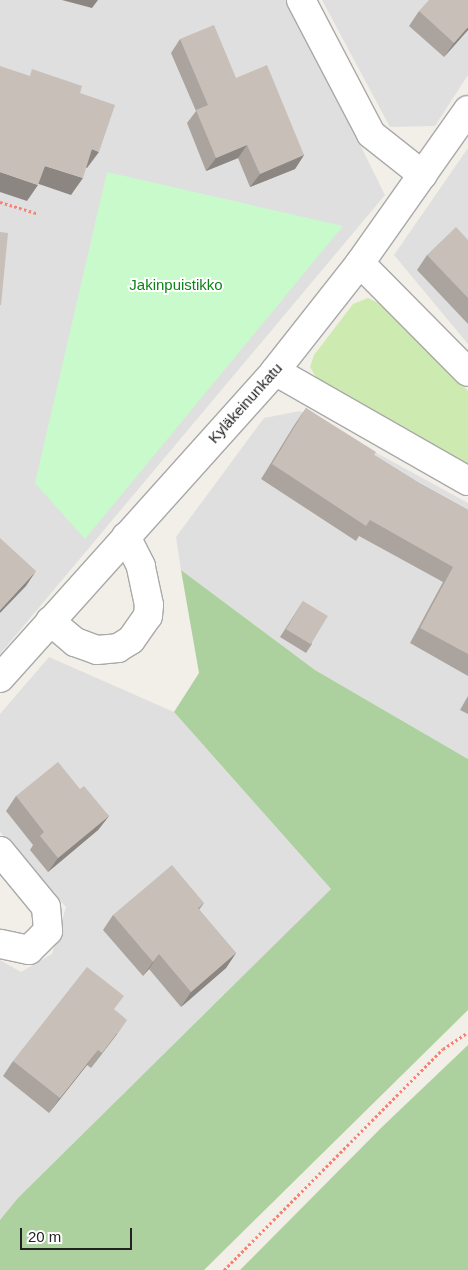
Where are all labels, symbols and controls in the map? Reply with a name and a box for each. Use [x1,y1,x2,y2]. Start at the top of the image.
park label: Jakinpuistikko [129,276,223,294]
street label: Kyläkeinunkatu [204,359,286,447]
scale bar [22,1218,135,1250]
text: 20 m [28,1228,61,1245]

